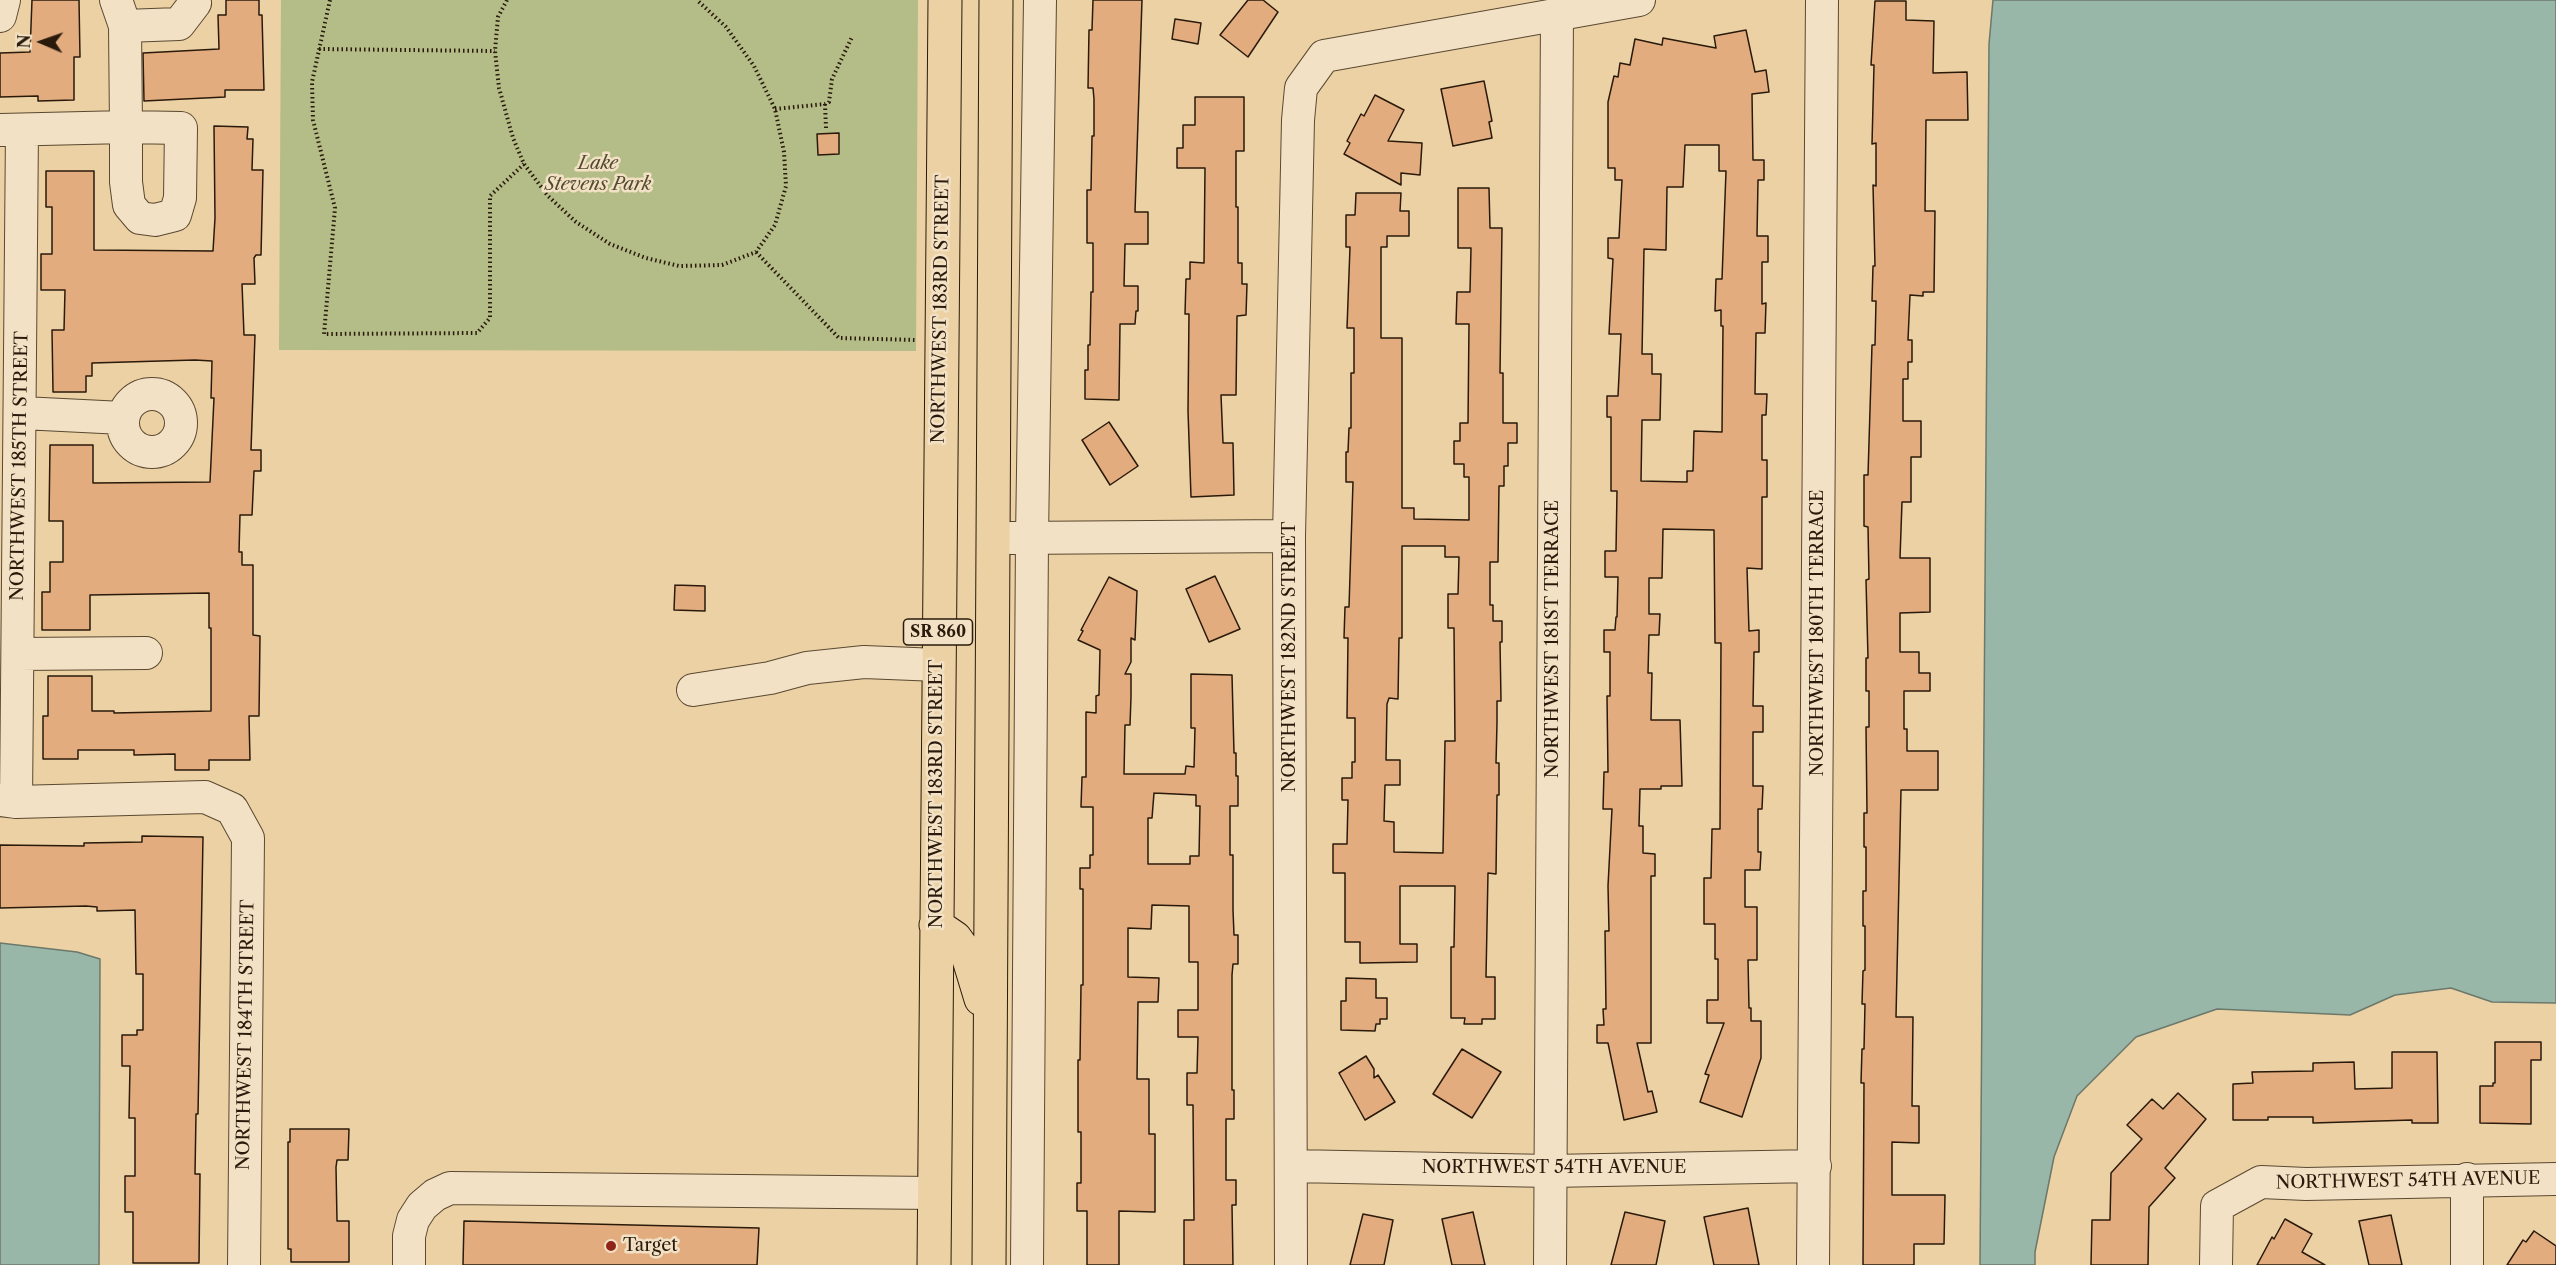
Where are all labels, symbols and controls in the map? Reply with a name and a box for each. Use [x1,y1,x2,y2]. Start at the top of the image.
north arrow [12,12,72,72]
text: N [14,34,34,49]
park label: Lake Stevens Park [545,153,651,195]
street label: NORTHWEST 183RD STREET [928,174,954,444]
street label: NORTHWEST 185TH STREET [7,331,33,601]
street label: NORTHWEST 180TH TERRACE [1807,490,1829,776]
street label: NORTHWEST 181ST TERRACE [1542,500,1564,778]
street label: NORTHWEST 182ND STREET [1279,522,1301,792]
road number: SR 860 [904,619,972,645]
street label: NORTHWEST 183RD STREET [926,660,948,928]
street label: NORTHWEST 184TH STREET [233,900,259,1170]
street label: NORTHWEST 54TH AVENUE [1422,1157,1686,1179]
street label: NORTHWEST 54TH AVENUE [2275,1168,2541,1194]
place label: Target [623,1235,678,1257]
marker: Target [604,1239,618,1253]

